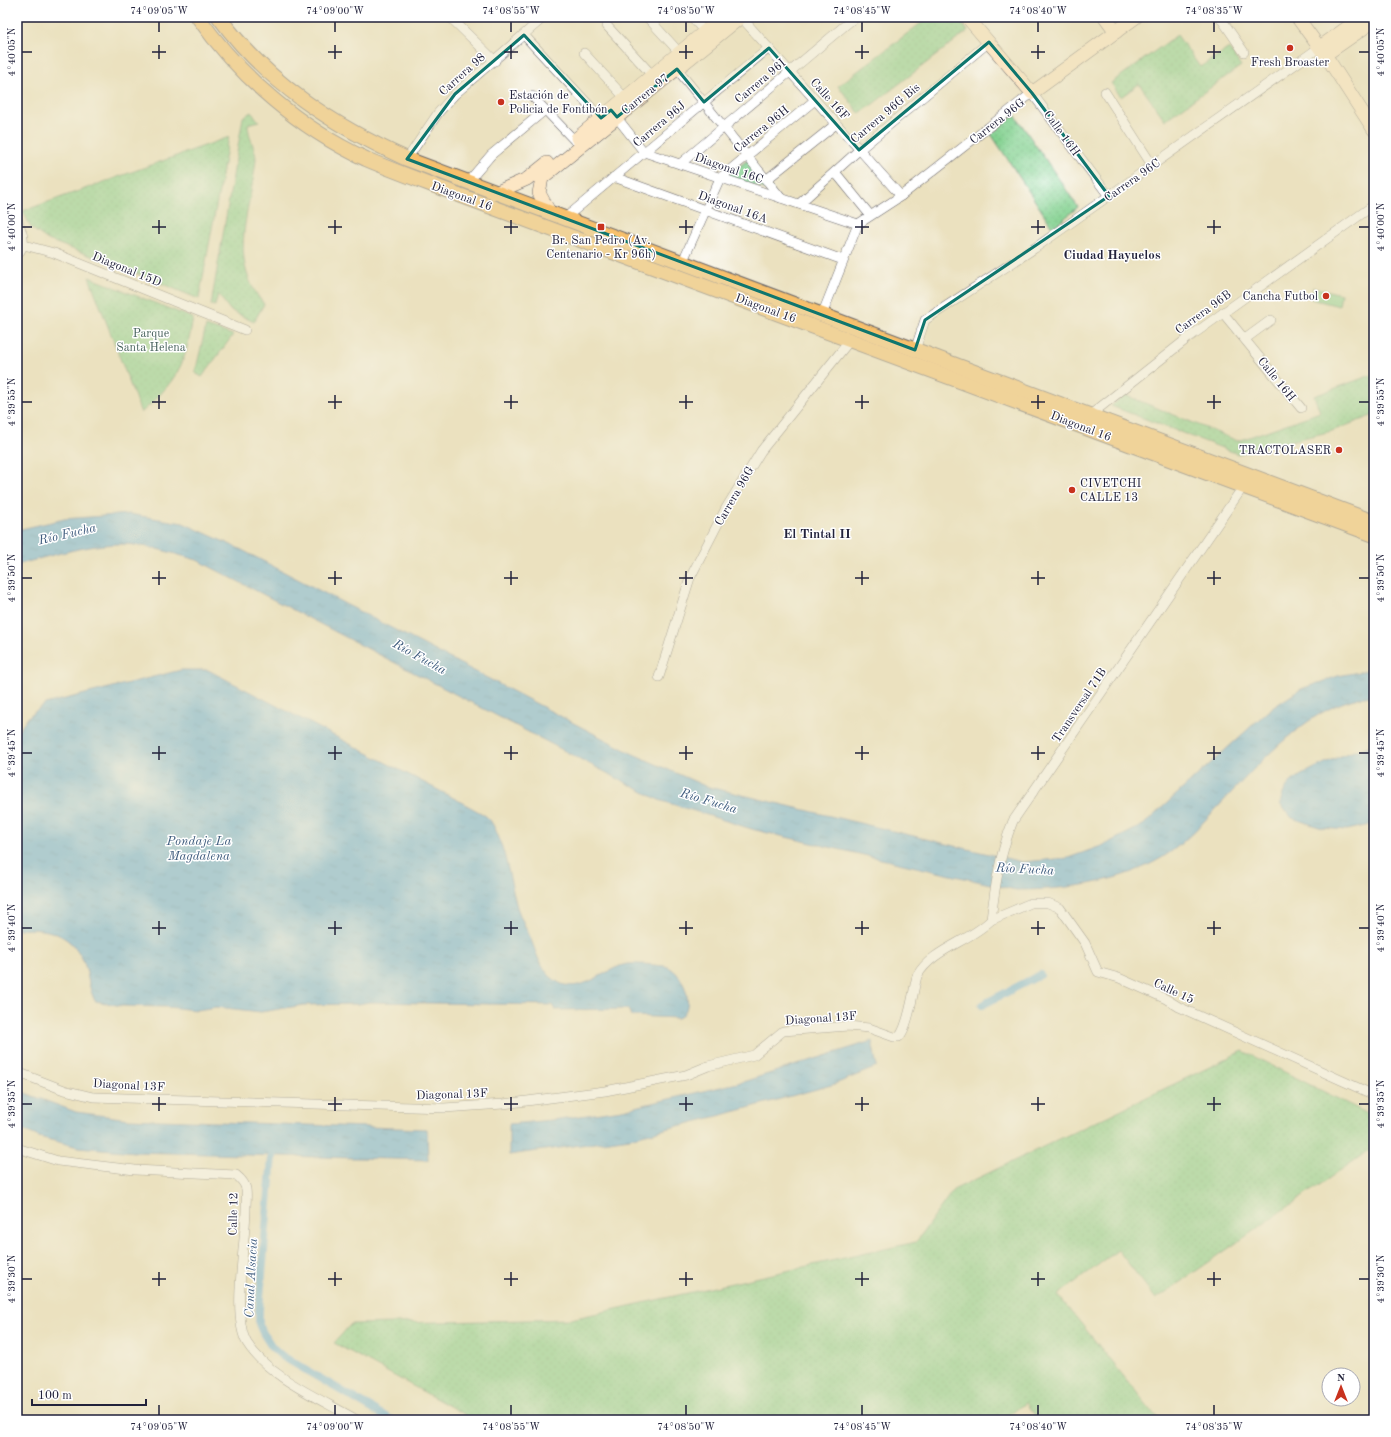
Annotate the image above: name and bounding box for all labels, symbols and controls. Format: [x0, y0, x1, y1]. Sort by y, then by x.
text: 74°09'05"W [130, 6, 188, 16]
text: 74°09'00"W [306, 6, 364, 16]
text: 74°08'55"W [482, 6, 540, 16]
text: 74°08'50"W [657, 6, 715, 16]
text: 74°08'45"W [833, 6, 891, 16]
text: 74°08'40"W [1009, 6, 1067, 16]
text: 74°08'35"W [1185, 6, 1243, 16]
text: 4°40'05"N [7, 27, 17, 76]
text: 4°40'05"N [1376, 27, 1386, 76]
marker: Fresh Broaster [1285, 43, 1295, 53]
street label: Carrera 98 [437, 51, 488, 98]
street label: Carrera 96I [733, 57, 789, 106]
place label: Fresh Broaster [1251, 57, 1329, 69]
street label: Carrera 97 [620, 72, 672, 118]
street label: Calle 16F [808, 77, 851, 123]
street label: Carrera 96G Bis [849, 81, 923, 146]
place label: Estación de Policia de Fontibón [509, 90, 608, 116]
street label: Carrera 96G [968, 96, 1028, 147]
marker: Estación de Policia de Fontibón [496, 97, 506, 107]
street label: Carrera 96J [631, 99, 688, 150]
street label: Carrera 96H [732, 104, 791, 155]
street label: Calle 16H [1041, 109, 1082, 158]
street label: Diagonal 16C [693, 152, 765, 186]
street label: Carrera 96C [1102, 157, 1163, 205]
street label: Diagonal 16 [430, 180, 494, 214]
street label: Diagonal 16A [696, 190, 769, 226]
text: 4°40'00"N [7, 202, 17, 251]
text: 4°40'00"N [1376, 202, 1386, 251]
marker: Br. San Pedro (Av. Centenario - Kr 96h) [596, 222, 606, 232]
place label: Br. San Pedro (Av. Centenario - Kr 96h) [546, 234, 656, 261]
district label: Ciudad Hayuelos [1063, 249, 1161, 262]
street label: Diagonal 15D [90, 250, 163, 289]
street label: Carrera 96B [1173, 289, 1234, 337]
place label: Cancha Futbol [1242, 291, 1318, 303]
marker: Cancha Futbol [1321, 291, 1331, 301]
street label: Diagonal 16 [734, 292, 798, 326]
park label: Parque Santa Helena [116, 328, 186, 354]
street label: Calle 16H [1255, 355, 1297, 404]
text: 4°39'55"N [7, 377, 17, 426]
text: 4°39'55"N [1376, 377, 1386, 426]
street label: Diagonal 16 [1049, 410, 1113, 444]
place label: TRACTOLASER [1239, 445, 1331, 457]
marker: TRACTOLASER [1334, 445, 1344, 455]
street label: Carrera 96G [713, 465, 757, 528]
place label: CIVETCHI CALLE 13 [1080, 478, 1141, 504]
marker: CIVETCHI CALLE 13 [1067, 485, 1077, 495]
water label: Río Fucha [36, 522, 97, 548]
district label: El Tintal II [783, 528, 851, 541]
text: 4°39'50"N [7, 553, 17, 602]
text: 4°39'50"N [1376, 553, 1386, 602]
water label: Río Fucha [390, 637, 448, 677]
street label: Transversal 71B [1050, 666, 1109, 745]
text: 4°39'45"N [7, 728, 17, 777]
text: 4°39'45"N [1376, 728, 1386, 777]
water label: Río Fucha [678, 786, 739, 816]
water label: Pondaje La Magdalena [166, 835, 231, 863]
water label: Río Fucha [994, 861, 1055, 878]
text: 4°39'40"N [7, 903, 17, 952]
text: 4°39'40"N [1376, 903, 1386, 952]
street label: Calle 15 [1151, 976, 1196, 1006]
street label: Diagonal 13F [785, 1011, 857, 1027]
street label: Diagonal 13F [93, 1078, 165, 1094]
text: 4°39'35"N [7, 1079, 17, 1128]
text: 4°39'35"N [1376, 1079, 1386, 1128]
street label: Diagonal 13F [416, 1088, 488, 1102]
street label: Calle 12 [228, 1192, 240, 1236]
water label: Canal Alsacia [243, 1238, 260, 1318]
text: 4°39'30"N [7, 1254, 17, 1303]
text: 4°39'30"N [1376, 1254, 1386, 1303]
north arrow [1321, 1367, 1361, 1407]
text: N [1337, 1373, 1346, 1384]
scale bar [32, 1381, 146, 1407]
text: 100 m [38, 1390, 72, 1402]
text: 74°09'05"W [130, 1422, 188, 1432]
text: 74°09'00"W [306, 1422, 364, 1432]
text: 74°08'55"W [482, 1422, 540, 1432]
text: 74°08'50"W [657, 1422, 715, 1432]
text: 74°08'45"W [833, 1422, 891, 1432]
text: 74°08'40"W [1009, 1422, 1067, 1432]
text: 74°08'35"W [1185, 1422, 1243, 1432]

